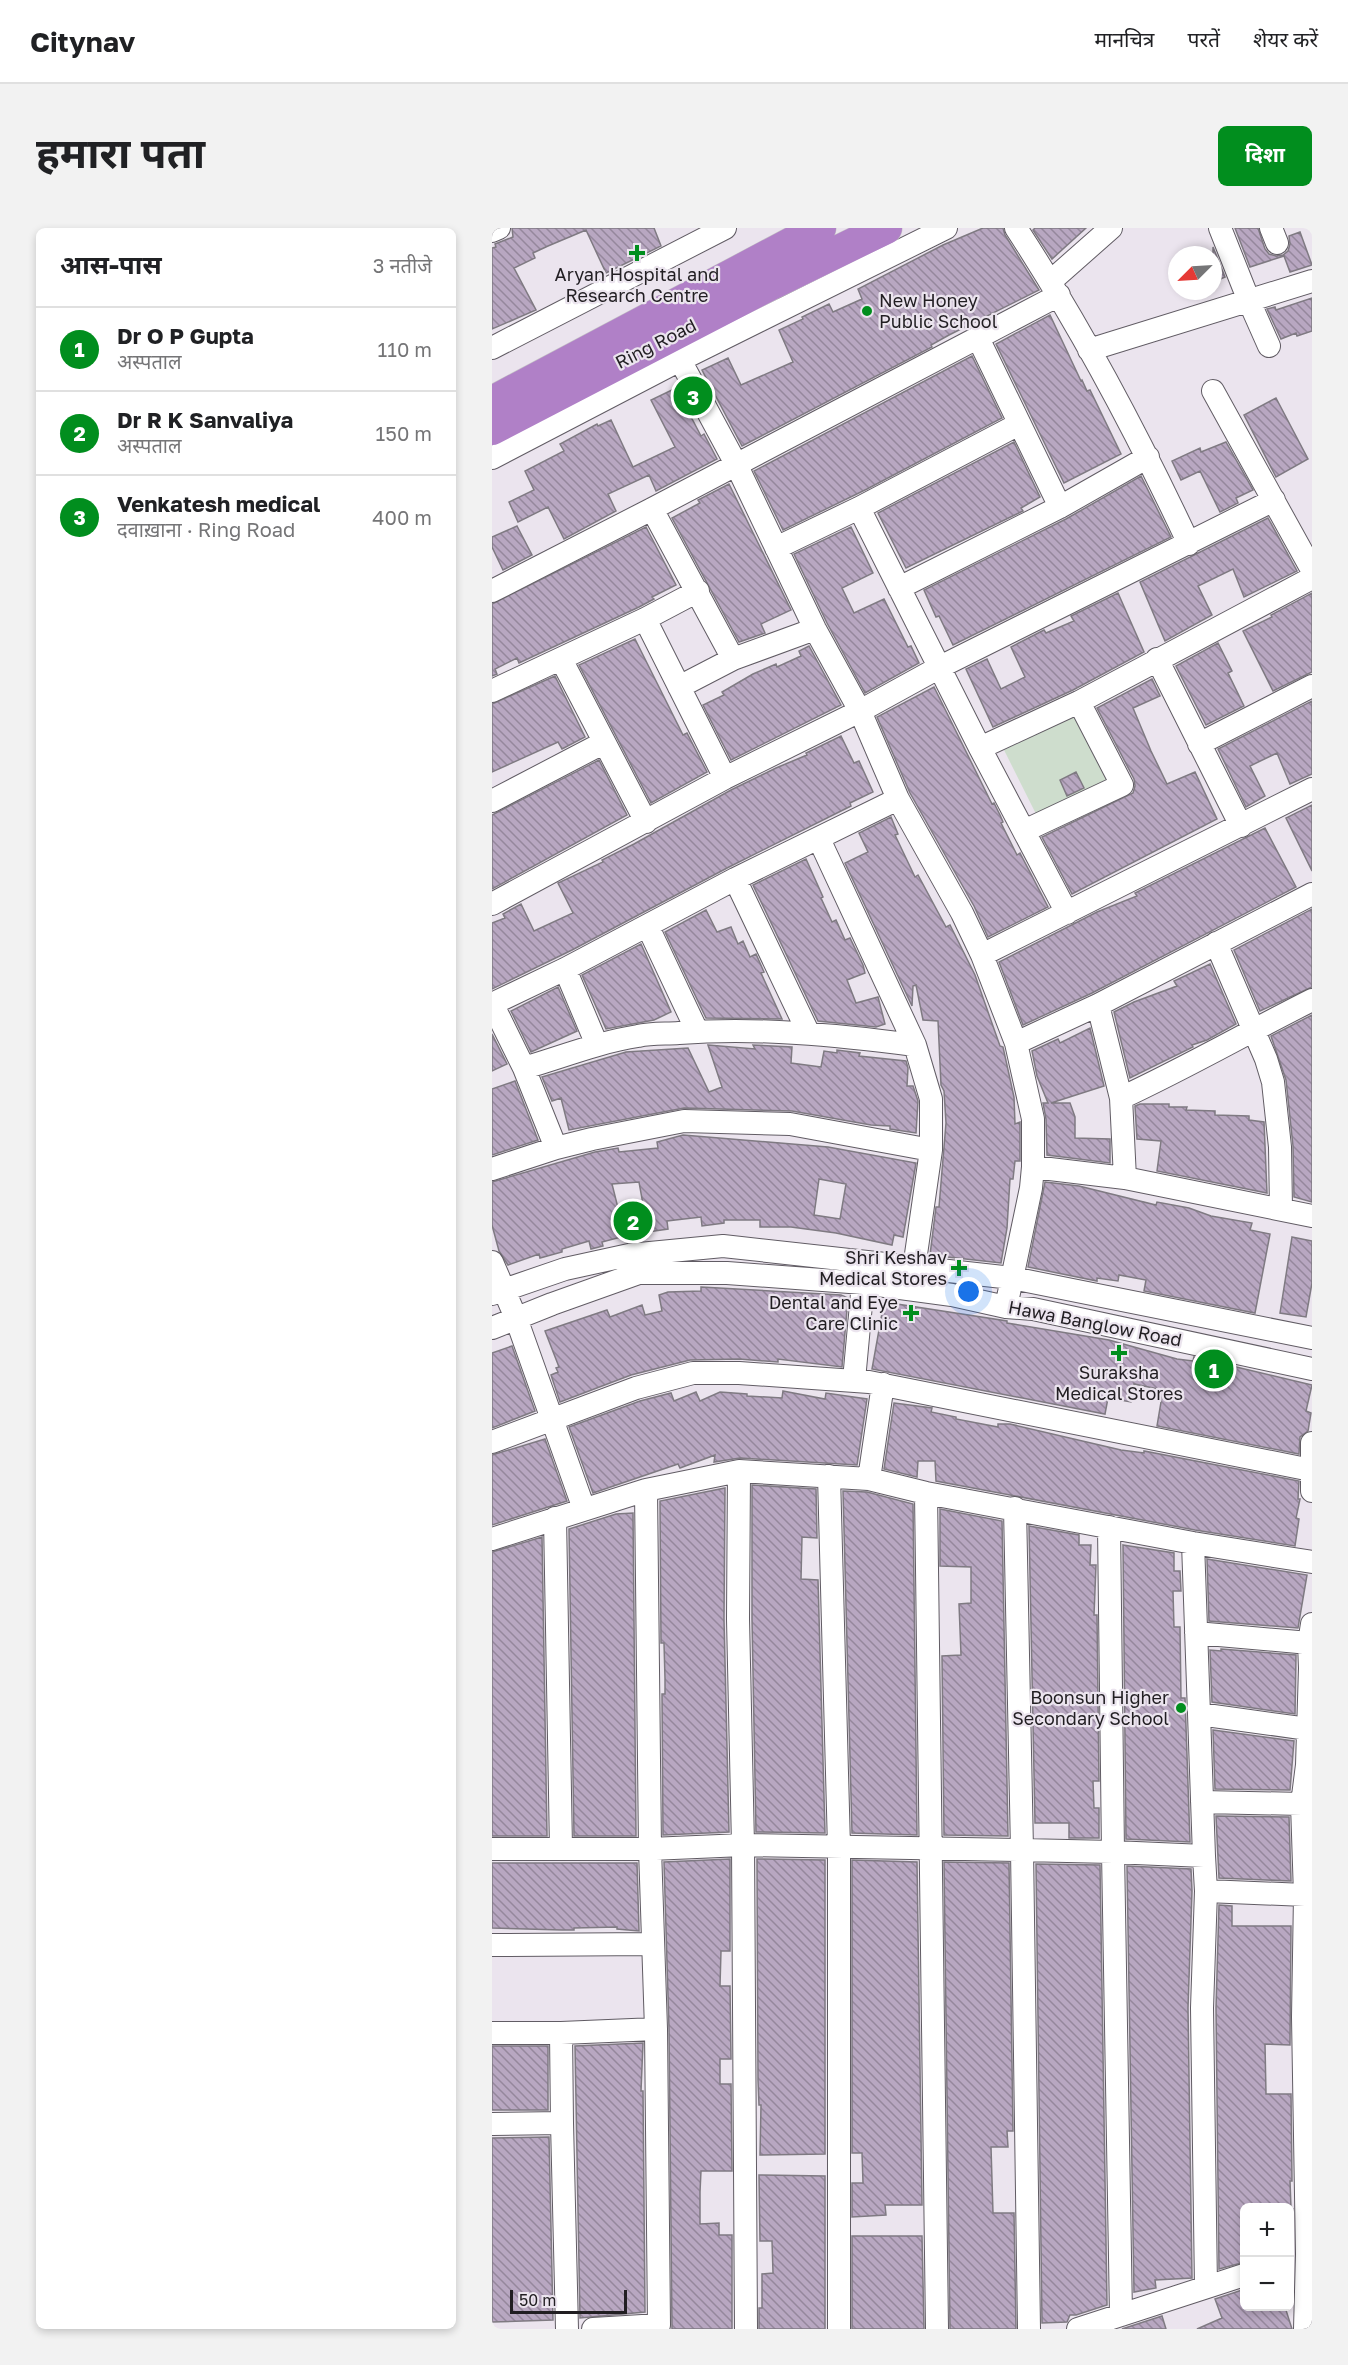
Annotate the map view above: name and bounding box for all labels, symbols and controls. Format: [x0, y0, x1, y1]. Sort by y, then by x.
text: Citynav [30, 25, 135, 58]
text: मानचित्र [1094, 26, 1154, 52]
text: परतें [1187, 26, 1220, 52]
text: शेयर करें [1253, 26, 1318, 52]
button: दिशा [1218, 126, 1312, 186]
text: हमारा पता [36, 127, 205, 177]
marker: Aryan Hospital and Research Centre [628, 244, 646, 262]
north arrow [1168, 246, 1222, 300]
text: आस-पास [60, 249, 162, 280]
text: 3 नतीजे [373, 253, 432, 277]
place label: Aryan Hospital and Research Centre [555, 263, 719, 306]
place label: New Honey Public School [879, 289, 998, 332]
marker: New Honey Public School [860, 304, 874, 318]
street label: Ring Road [611, 313, 700, 373]
text: Dr O P Gupta [117, 322, 254, 349]
text: 1 [74, 337, 85, 361]
text: 110 m [378, 337, 432, 361]
text: अस्पताल [117, 349, 182, 373]
pin: 3 [674, 374, 712, 418]
text: Dr R K Sanvaliya [117, 406, 293, 433]
text: 2 [73, 421, 86, 445]
text: 150 m [376, 421, 432, 445]
text: अस्पताल [117, 433, 182, 457]
text: Venkatesh medical [117, 490, 320, 517]
text: 3 [73, 505, 86, 529]
text: 400 m [372, 505, 432, 529]
text: दवाख़ाना · Ring Road [117, 517, 295, 541]
pin: 2 [614, 1198, 652, 1244]
place label: Shri Keshav Medical Stores [819, 1246, 947, 1289]
marker: Shri Keshav Medical Stores [952, 1261, 966, 1275]
your location [954, 1277, 983, 1306]
place label: Dental and Eye Care Clinic [769, 1291, 898, 1334]
street label: Hawa Banglow Road [1007, 1295, 1184, 1351]
marker: Dental and Eye Care Clinic [902, 1304, 920, 1322]
marker: Suraksha Medical Stores [1112, 1346, 1126, 1360]
pin: 1 [1194, 1346, 1234, 1392]
place label: Suraksha Medical Stores [1055, 1361, 1183, 1404]
place label: Boonsun Higher Secondary School [1012, 1686, 1169, 1729]
marker: Boonsun Higher Secondary School [1174, 1701, 1188, 1715]
map controls [1240, 2203, 1294, 2311]
button: + [1240, 2203, 1294, 2257]
button: − [1240, 2257, 1294, 2311]
scale bar [510, 2287, 627, 2314]
text: 50 m [519, 2290, 556, 2310]

